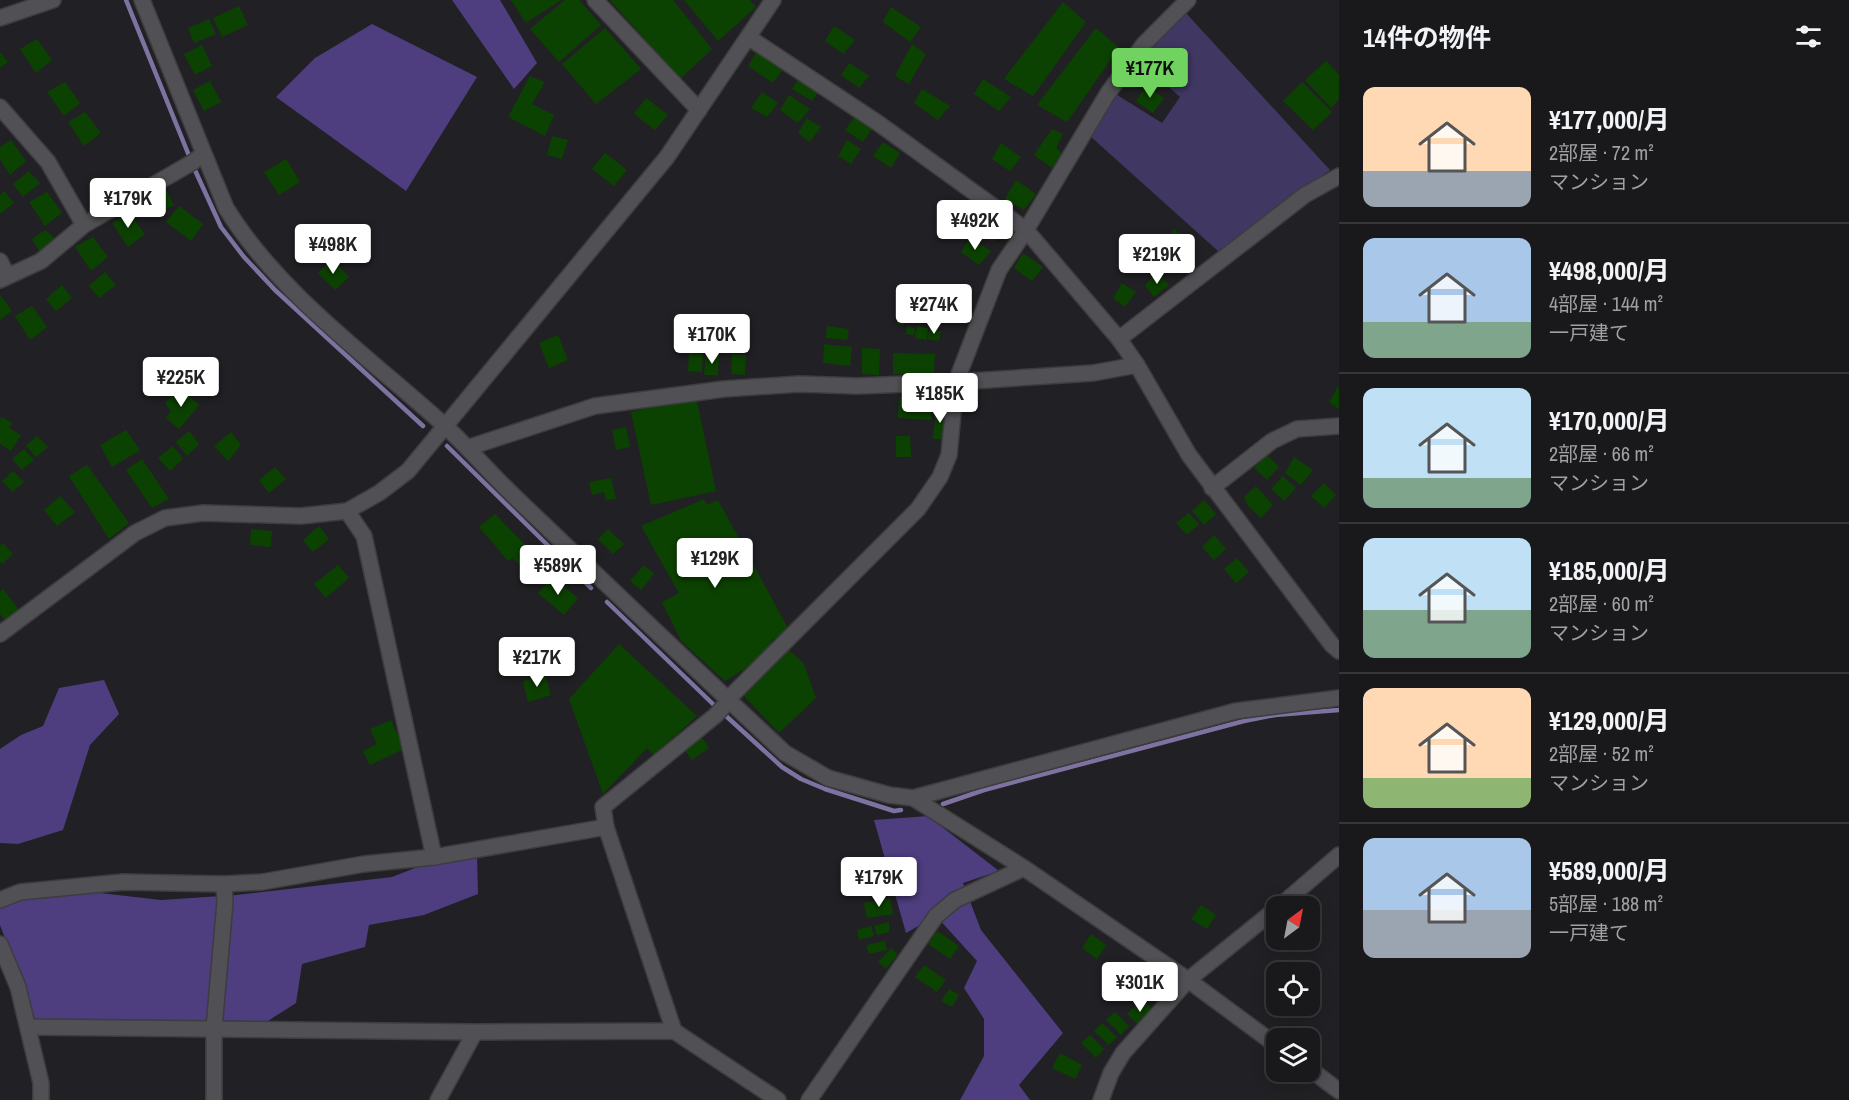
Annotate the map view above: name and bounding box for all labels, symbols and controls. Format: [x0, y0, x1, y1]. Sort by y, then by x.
text: 14件の物件 [1363, 20, 1491, 55]
icon: filters [1792, 20, 1825, 53]
pin: ¥177K [1108, 48, 1192, 99]
text: ¥177K [1126, 54, 1174, 81]
text: ¥177,000/月 [1549, 102, 1670, 137]
icon: home [1411, 111, 1483, 183]
text: 2部屋 · 72 m² [1549, 139, 1654, 166]
text: マンション [1549, 168, 1649, 195]
pin: ¥179K [86, 178, 170, 229]
text: ¥179K [104, 184, 152, 211]
pin: ¥492K [933, 200, 1017, 251]
text: ¥492K [951, 206, 999, 233]
pin: ¥498K [291, 224, 375, 275]
text: ¥498K [309, 230, 357, 257]
pin: ¥219K [1115, 234, 1199, 285]
text: ¥219K [1133, 240, 1181, 267]
text: ¥498,000/月 [1549, 253, 1670, 288]
icon: home [1411, 262, 1483, 334]
pin: ¥274K [892, 284, 976, 335]
text: ¥274K [910, 290, 958, 317]
text: 4部屋 · 144 m² [1549, 290, 1663, 317]
pin: ¥170K [670, 314, 754, 365]
text: 一戸建て [1549, 319, 1629, 346]
text: ¥170K [688, 320, 736, 347]
pin: ¥225K [139, 357, 223, 408]
text: ¥225K [157, 363, 205, 390]
pin: ¥185K [898, 373, 982, 424]
text: ¥185K [916, 379, 964, 406]
text: ¥170,000/月 [1549, 403, 1670, 438]
icon: home [1411, 412, 1483, 484]
text: 2部屋 · 66 m² [1549, 440, 1654, 467]
text: マンション [1549, 469, 1649, 496]
pin: ¥129K [673, 538, 757, 589]
text: ¥129K [691, 544, 739, 571]
pin: ¥589K [516, 545, 600, 596]
text: ¥589K [534, 551, 582, 578]
text: ¥185,000/月 [1549, 553, 1670, 588]
icon: home [1411, 562, 1483, 634]
text: 2部屋 · 60 m² [1549, 590, 1654, 617]
text: マンション [1549, 619, 1649, 646]
pin: ¥217K [495, 637, 579, 688]
text: ¥217K [513, 643, 561, 670]
text: ¥129,000/月 [1549, 703, 1670, 738]
icon: home [1411, 712, 1483, 784]
text: 2部屋 · 52 m² [1549, 740, 1654, 767]
text: マンション [1549, 769, 1649, 796]
text: ¥589,000/月 [1549, 853, 1670, 888]
pin: ¥179K [837, 857, 921, 908]
icon: home [1411, 862, 1483, 934]
text: ¥179K [855, 863, 903, 890]
text: 5部屋 · 188 m² [1549, 890, 1663, 917]
north arrow [1266, 896, 1320, 950]
map controls [1266, 896, 1320, 1082]
text: 一戸建て [1549, 919, 1629, 946]
pin: ¥301K [1098, 962, 1182, 1013]
button: locate [1266, 962, 1320, 1016]
text: ¥301K [1116, 968, 1164, 995]
button: layers [1266, 1028, 1320, 1082]

